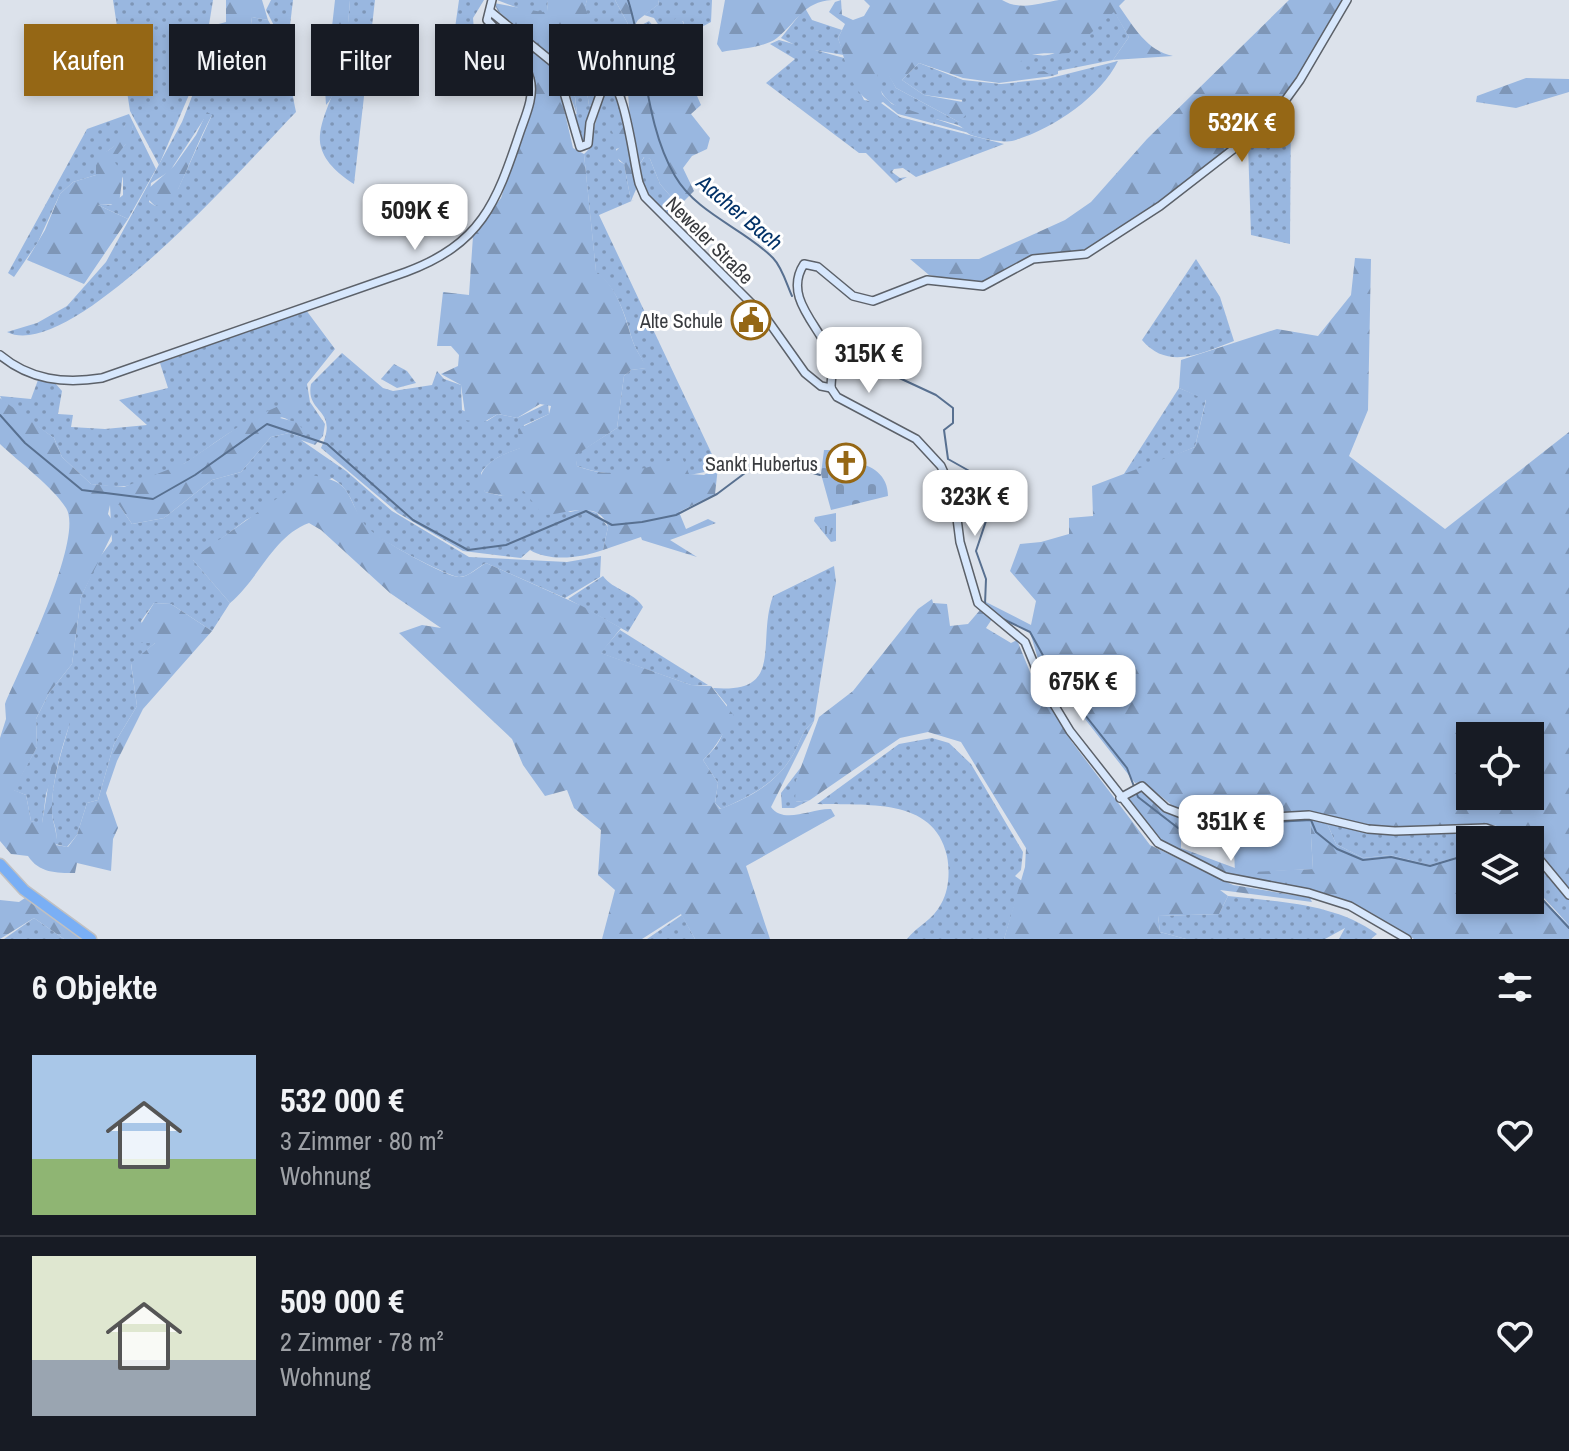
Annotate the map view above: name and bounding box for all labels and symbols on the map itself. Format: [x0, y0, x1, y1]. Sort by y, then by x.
pin: 532K € [1177, 96, 1307, 164]
water label: Aacher Bach [690, 167, 789, 257]
pin: 509K € [350, 184, 480, 252]
street label: Neweler Straße [660, 190, 760, 290]
public building icon: Alte Schule [730, 299, 772, 341]
place label: Alte Schule [639, 307, 723, 334]
pin: 315K € [804, 327, 934, 395]
church icon: Sankt Hubertus [825, 442, 867, 484]
place label: Sankt Hubertus [705, 450, 818, 477]
pin: 323K € [910, 470, 1040, 538]
pin: 675K € [1018, 655, 1148, 723]
pin: 351K € [1166, 795, 1296, 863]

